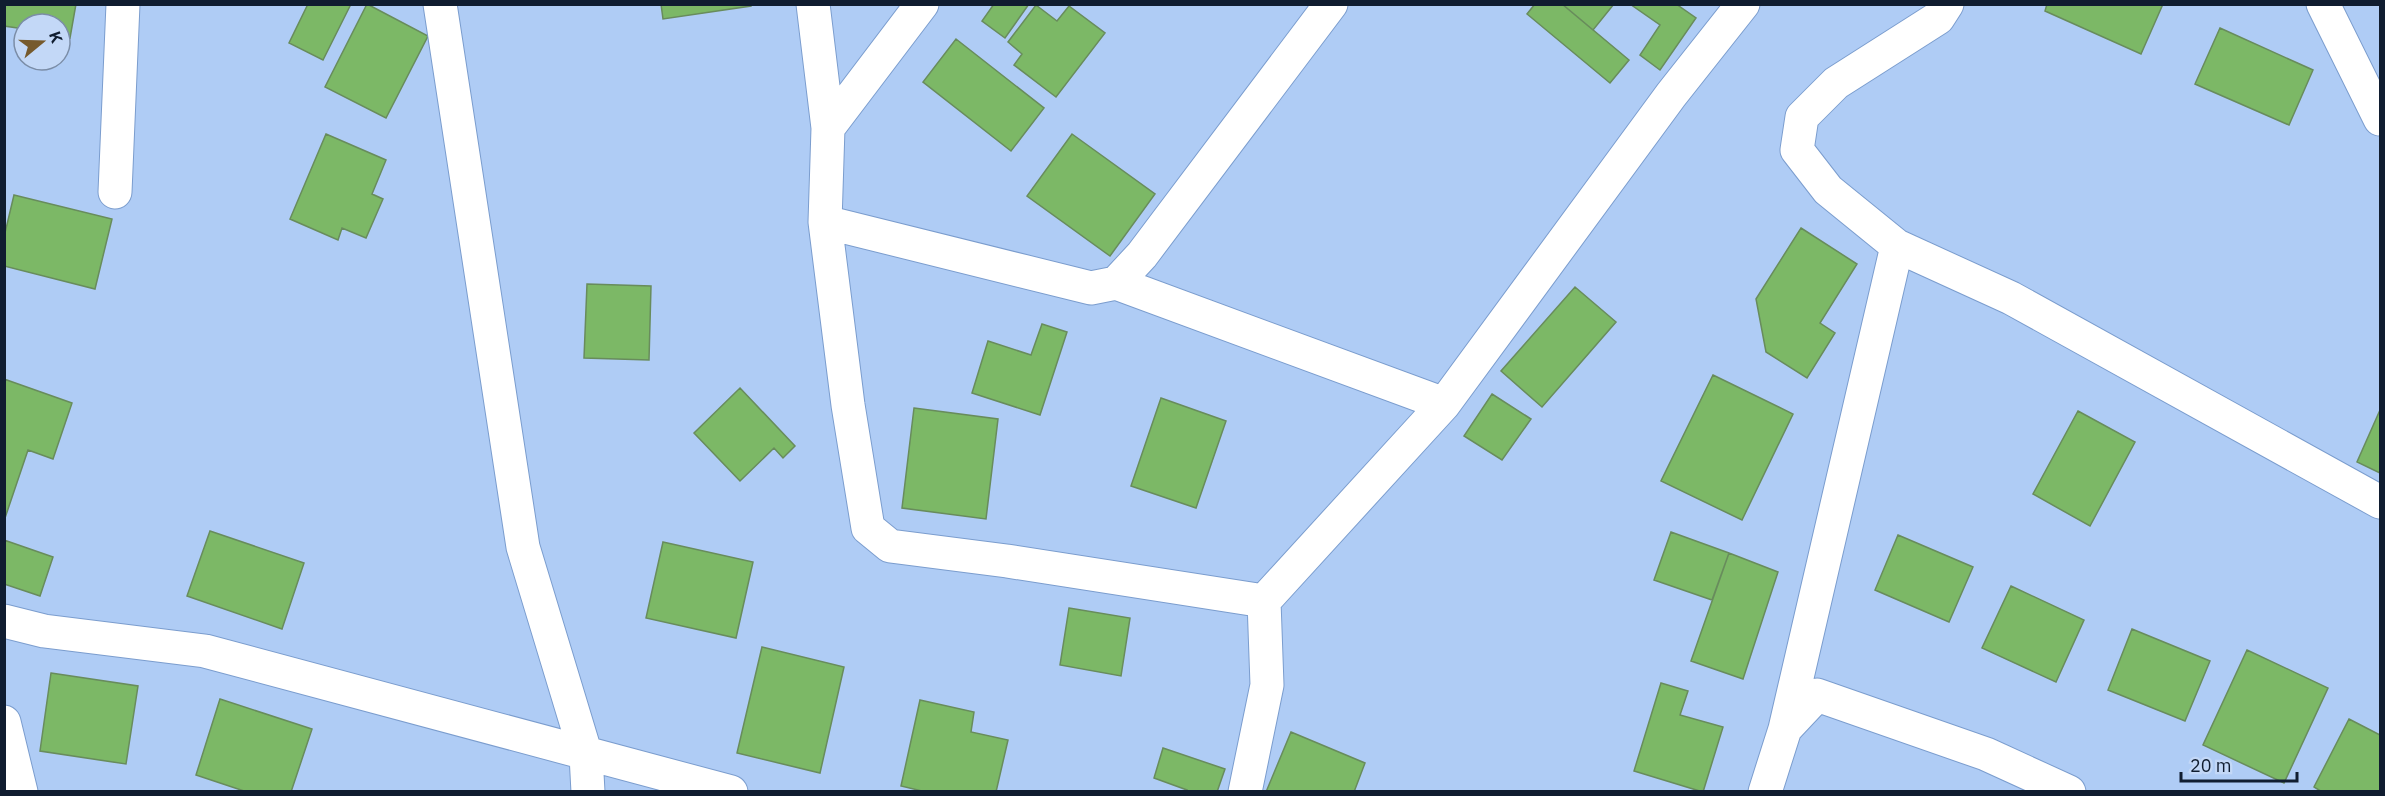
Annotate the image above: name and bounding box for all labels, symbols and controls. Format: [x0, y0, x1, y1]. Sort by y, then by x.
north arrow [12, 12, 72, 72]
text: K [45, 29, 67, 46]
scale bar [2181, 745, 2296, 783]
text: 20 m [2190, 754, 2232, 777]

